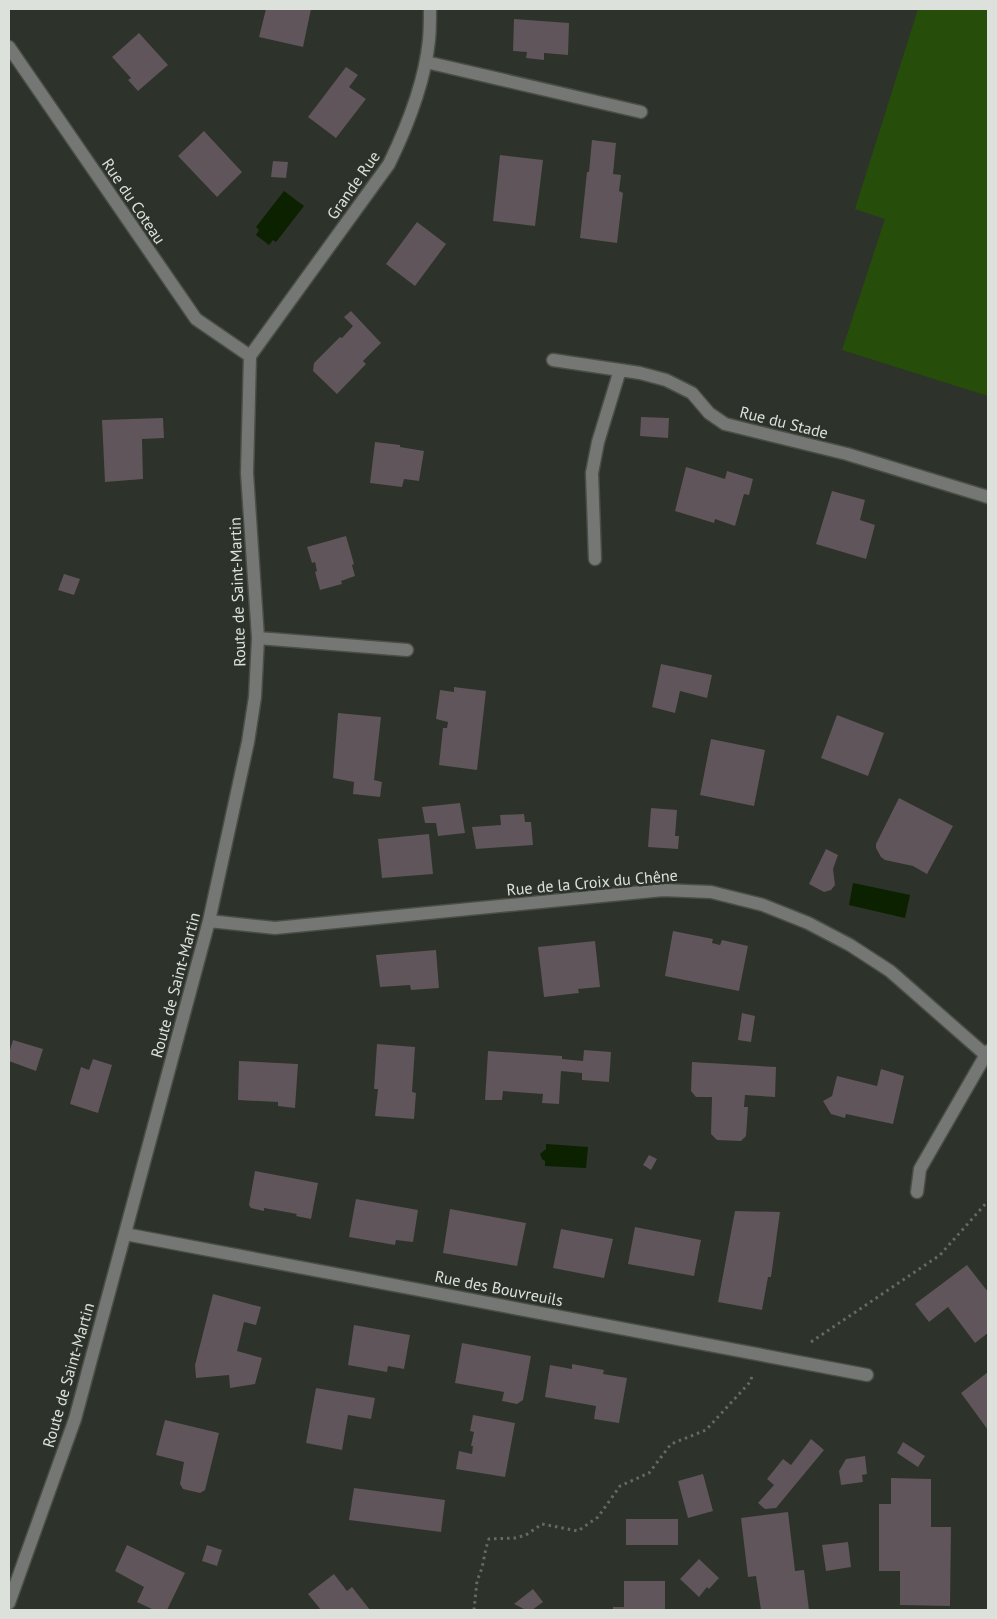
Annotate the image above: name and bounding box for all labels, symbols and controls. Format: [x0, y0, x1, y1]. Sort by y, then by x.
street label: Grande Rue [322, 147, 384, 223]
street label: Rue du Coteau [98, 154, 170, 248]
street label: Rue du Stade [738, 401, 830, 443]
street label: Route de Saint-Martin [224, 517, 250, 667]
street label: Rue de la Croix du Chêne [506, 865, 678, 899]
street label: Route de Saint-Martin [146, 910, 204, 1060]
street label: Rue des Bouvreuils [433, 1266, 565, 1310]
street label: Route de Saint-Martin [38, 1300, 98, 1450]

